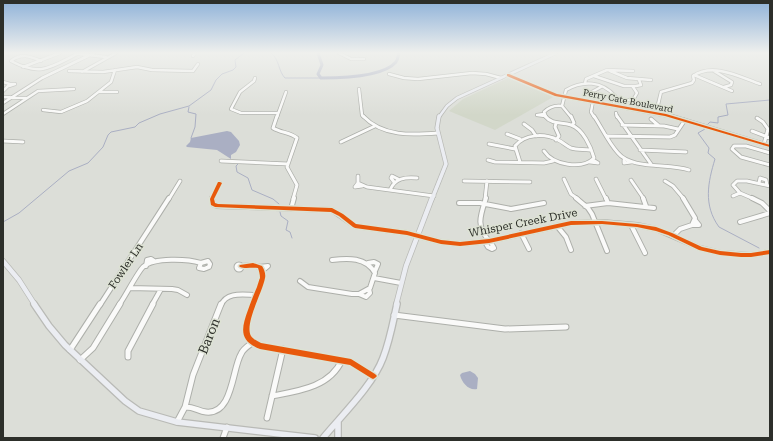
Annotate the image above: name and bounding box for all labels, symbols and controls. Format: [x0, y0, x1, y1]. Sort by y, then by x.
street label: Perry Cate Boulevard [582, 87, 674, 115]
street label: Whisper Creek Drive [468, 206, 578, 240]
street label: Fowler Ln [106, 241, 146, 291]
street label: Baron [195, 315, 223, 356]

